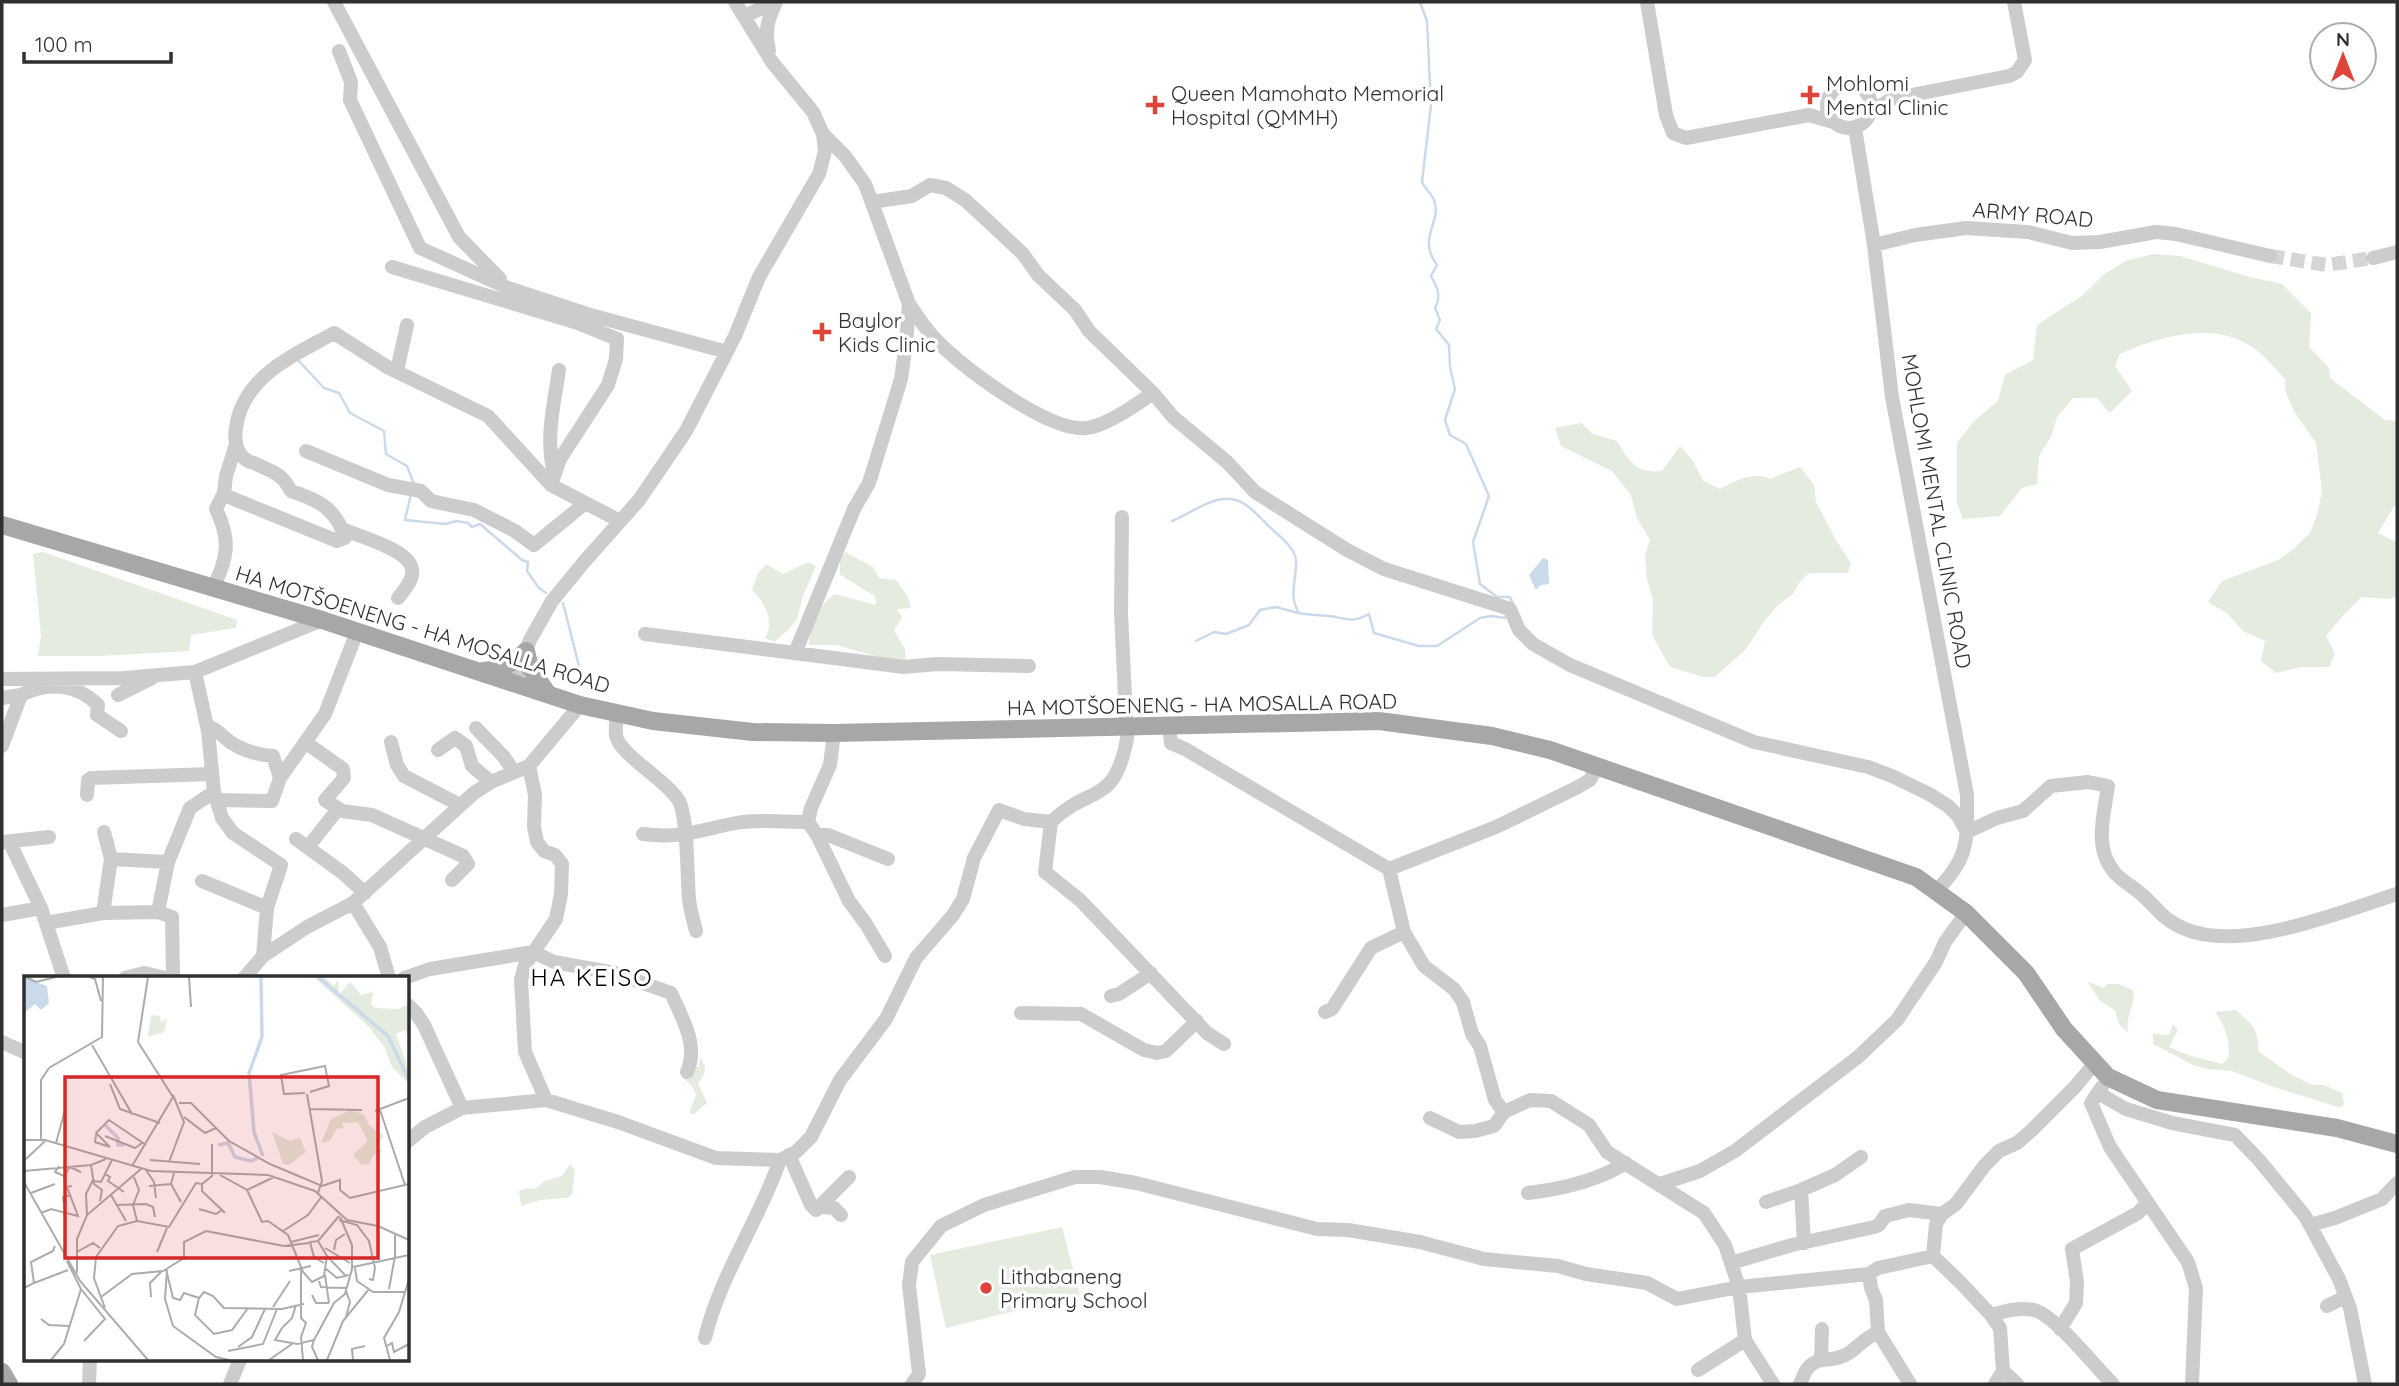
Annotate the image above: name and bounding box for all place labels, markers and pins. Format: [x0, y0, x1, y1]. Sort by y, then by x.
place label: Mohlomi Mental Clinic [1826, 70, 1948, 120]
place label: Queen Mamohato Memorial Hospital (QMMH) [1171, 80, 1444, 130]
marker: Mohlomi Mental Clinic [1800, 85, 1820, 105]
marker: Queen Mamohato Memorial Hospital (QMMH) [1145, 95, 1165, 115]
place label: Baylor Kids Clinic [838, 307, 936, 357]
marker: Baylor Kids Clinic [812, 322, 832, 342]
place label: Lithabaneng Primary School [1000, 1263, 1148, 1313]
marker: Lithabaneng Primary School [978, 1280, 994, 1296]

